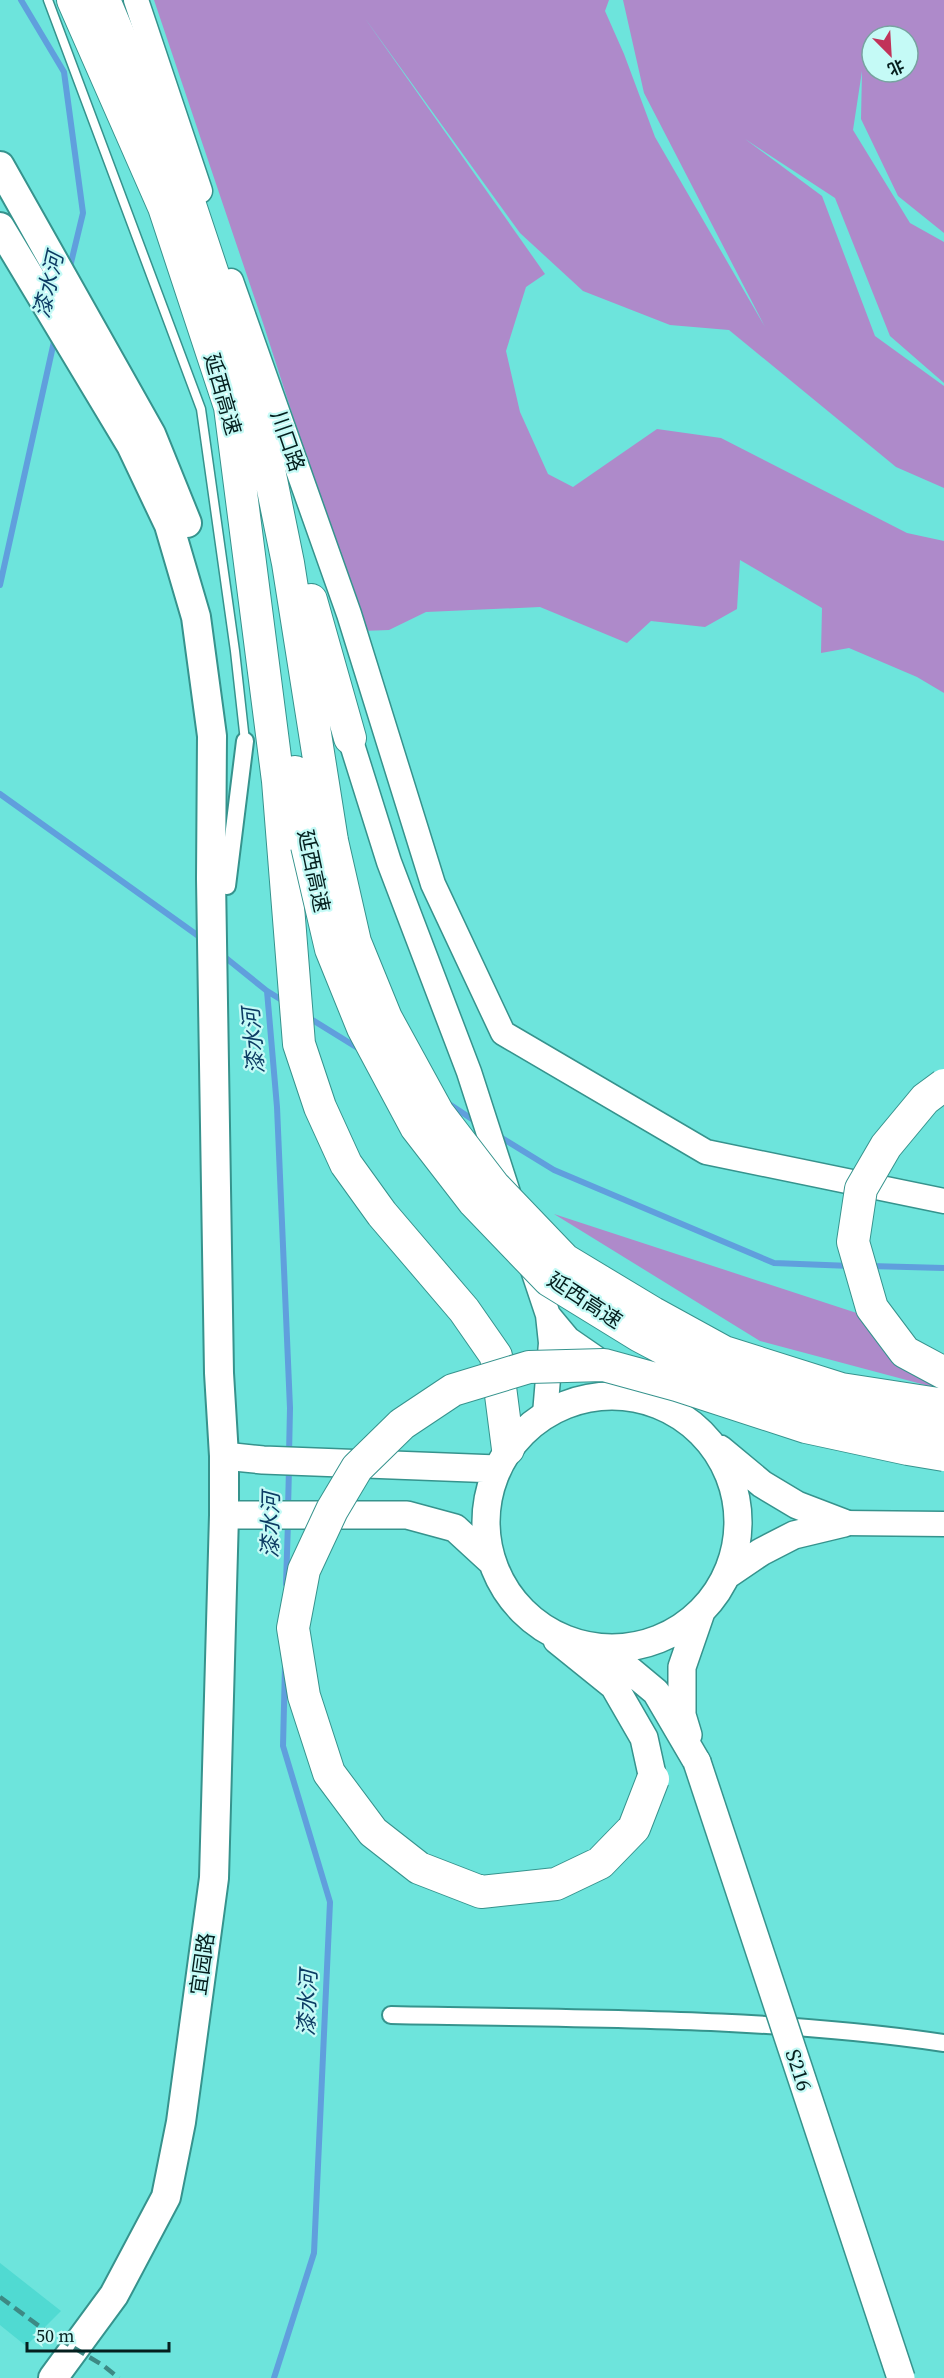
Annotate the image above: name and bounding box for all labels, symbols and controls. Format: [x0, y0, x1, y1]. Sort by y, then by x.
north arrow [860, 24, 920, 84]
text: 北 [884, 54, 908, 81]
water label: 漆水河 [26, 246, 71, 321]
street label: 延西高速 [197, 350, 249, 438]
street label: 川口路 [264, 406, 312, 476]
street label: 延西高速 [291, 827, 337, 915]
water label: 漆水河 [235, 1003, 271, 1075]
street label: 延西高速 [542, 1265, 628, 1335]
water label: 漆水河 [254, 1488, 286, 1558]
street label: 宜园路 [183, 1931, 221, 1997]
water label: 漆水河 [291, 1966, 323, 2037]
street label: S216 [779, 2045, 819, 2095]
scale bar [27, 2315, 170, 2353]
text: 50 m [36, 2323, 74, 2348]

